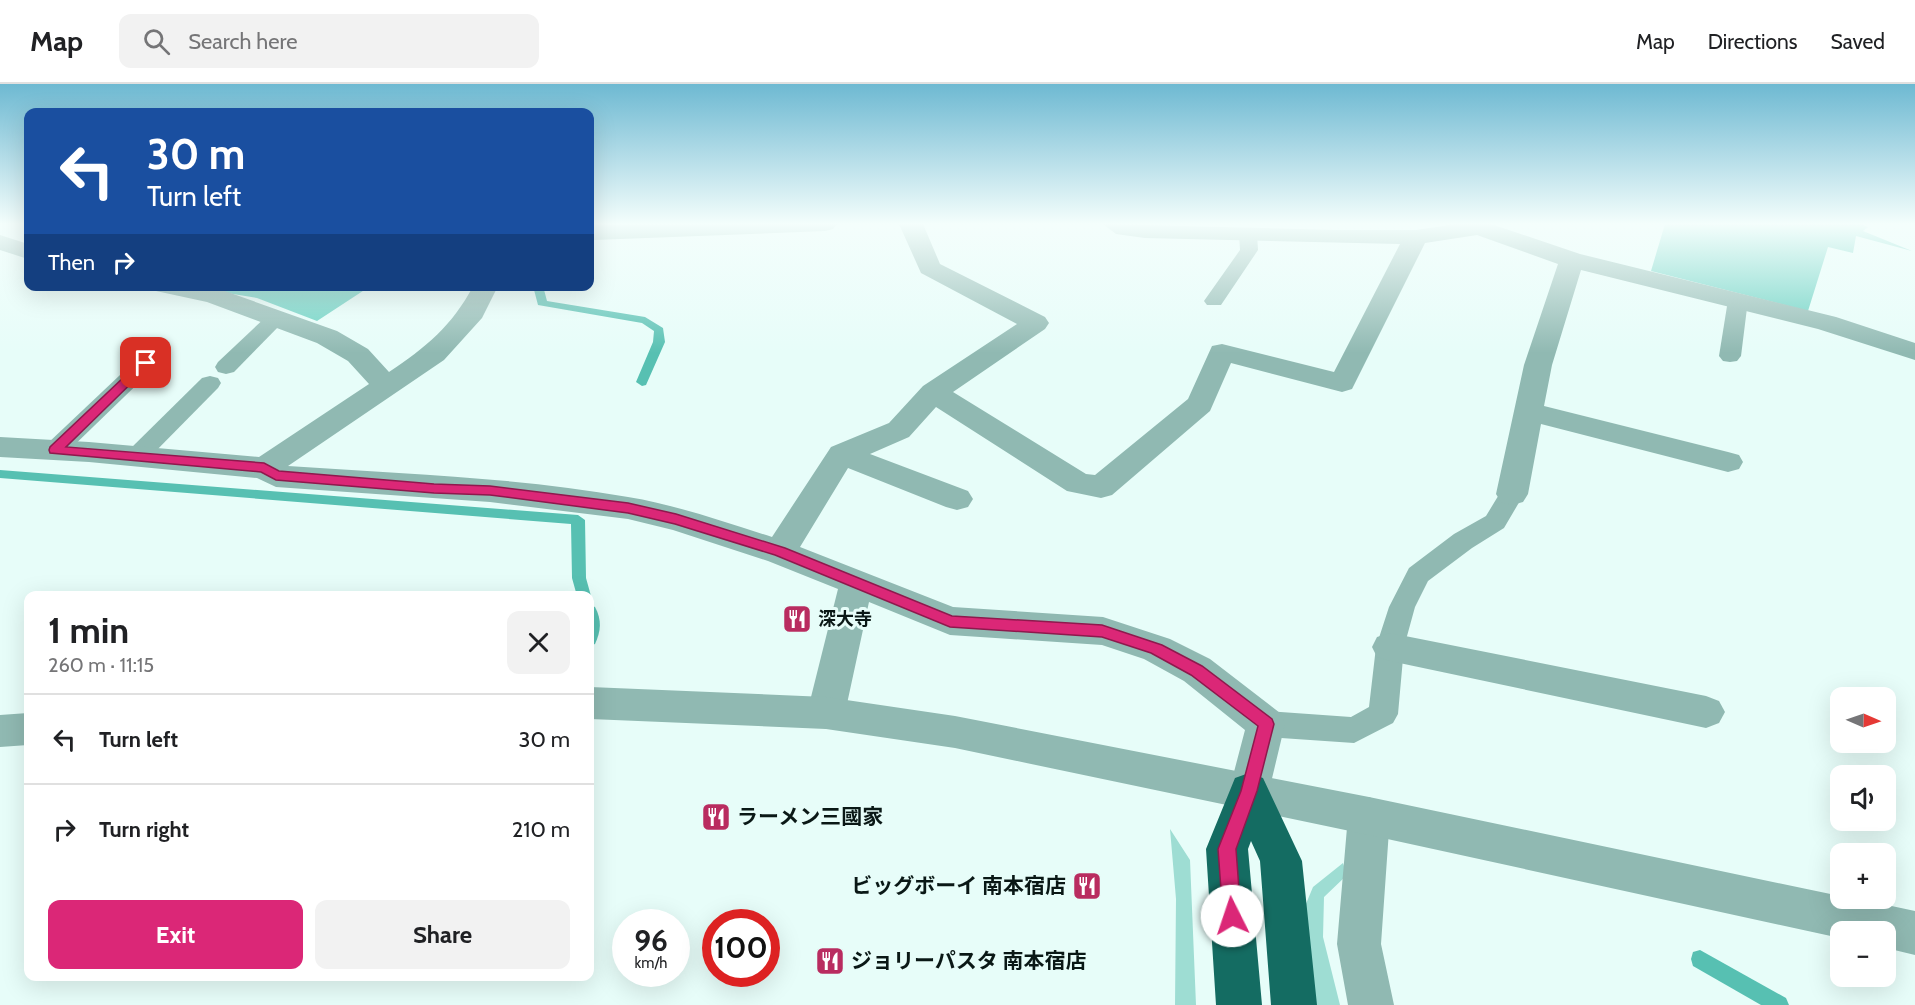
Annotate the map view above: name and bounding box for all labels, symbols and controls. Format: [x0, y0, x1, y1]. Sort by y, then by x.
search box [119, 14, 539, 68]
text: Map [30, 24, 83, 58]
icon: search [140, 25, 173, 58]
text: Search here [188, 28, 297, 55]
text: Map [1636, 29, 1675, 54]
text: Directions [1708, 29, 1797, 54]
text: Saved [1830, 29, 1885, 54]
text: 30 m [147, 128, 245, 180]
icon: left [48, 132, 126, 210]
text: Turn left [147, 180, 241, 213]
icon: right [107, 246, 140, 279]
text: Then [48, 249, 95, 276]
pin [120, 337, 171, 388]
icon: arrive [129, 346, 162, 379]
restaurant icon: 深大寺 [781, 603, 813, 635]
text: 1 min [48, 608, 129, 652]
place label: 深大寺 [818, 608, 872, 630]
button: close [507, 611, 570, 674]
text: 260 m · 11:15 [48, 653, 154, 677]
north arrow [1830, 687, 1896, 753]
map controls [1830, 687, 1896, 987]
icon: left [48, 723, 81, 756]
text: Turn left [99, 726, 178, 753]
text: 30 m [518, 726, 570, 753]
button: sound [1830, 765, 1896, 831]
restaurant icon: ラーメン三國家 [700, 801, 732, 833]
place label: ラーメン三國家 [737, 804, 883, 829]
icon: right [48, 813, 81, 846]
text: Turn right [99, 816, 189, 843]
text: 210 m [512, 816, 570, 843]
button: + [1830, 843, 1896, 909]
restaurant icon: ビッグボーイ 南本宿店 [1071, 870, 1103, 902]
place label: ビッグボーイ 南本宿店 [851, 873, 1066, 898]
position arrow [1200, 884, 1264, 948]
button: Exit [48, 900, 303, 969]
button: Share [315, 900, 570, 969]
speed limit sign: 100 [702, 909, 780, 987]
button: − [1830, 921, 1896, 987]
text: 96 [634, 922, 668, 959]
restaurant icon: ジョリーパスタ 南本宿店 [814, 945, 846, 977]
place label: ジョリーパスタ 南本宿店 [851, 948, 1087, 973]
text: km/h [635, 954, 667, 972]

